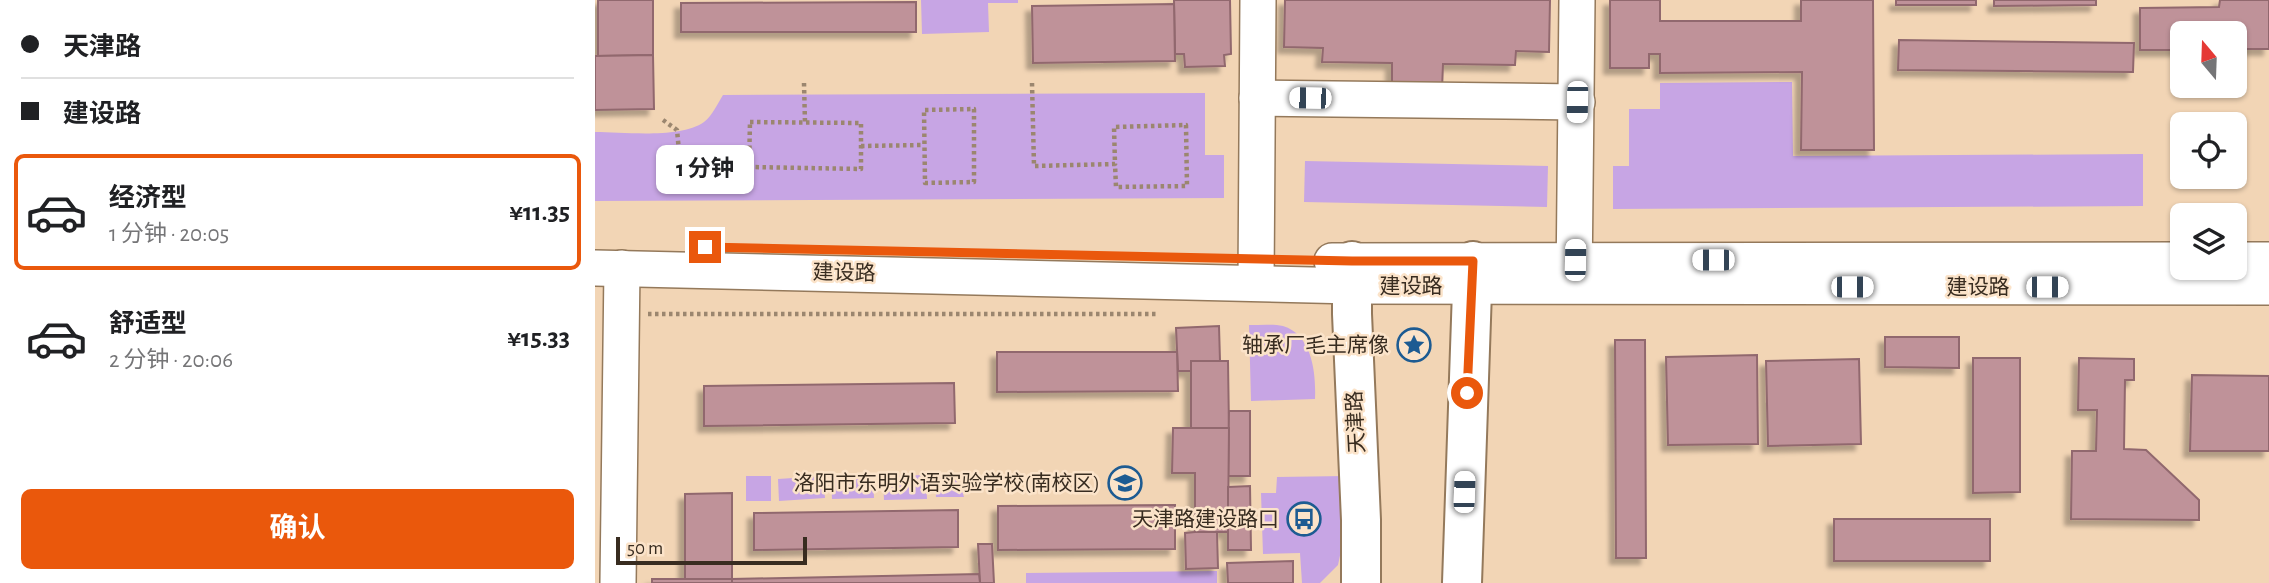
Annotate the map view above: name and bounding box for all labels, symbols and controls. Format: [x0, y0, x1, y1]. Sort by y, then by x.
north arrow [2170, 21, 2247, 98]
map controls [2170, 21, 2247, 280]
text: 天津路 [63, 34, 141, 60]
car [1567, 81, 1588, 123]
car [1289, 87, 1332, 109]
text: 建设路 [63, 101, 141, 127]
button: locate [2170, 112, 2247, 189]
callout: 1 分钟 [656, 146, 754, 194]
text: 1 分钟 [676, 158, 734, 181]
icon: car [25, 181, 88, 244]
text: 经济型 [109, 185, 187, 211]
text: ¥11.35 [509, 199, 570, 225]
button: layers [2170, 203, 2247, 280]
text: 1 分钟 · 20:05 [109, 223, 229, 246]
route end [689, 231, 721, 263]
car [1565, 239, 1586, 281]
car [1693, 250, 1735, 271]
street label: 建设路 [812, 261, 876, 284]
street label: 建设路 [1380, 275, 1443, 297]
street label: 建设路 [1947, 276, 2010, 298]
car [1832, 277, 1874, 298]
car [2027, 277, 2069, 298]
icon: car [25, 307, 88, 370]
text: 舒适型 [109, 311, 187, 337]
text: ¥15.33 [507, 325, 570, 351]
place icon: 轴承厂毛主席像 [1395, 326, 1433, 364]
place label: 轴承厂毛主席像 [1242, 334, 1389, 356]
text: 2 分钟 · 20:06 [109, 349, 233, 372]
route start [1451, 377, 1483, 409]
street label: 天津路 [1343, 390, 1368, 454]
school or university icon: 洛阳市东明外语实验学校(南校区) [1106, 464, 1144, 502]
car [1453, 471, 1476, 513]
place label: 洛阳市东明外语实验学校(南校区) [794, 472, 1100, 494]
button: 确认 [21, 489, 574, 569]
bus stop icon: 天津路建设路口 [1285, 500, 1323, 538]
place label: 天津路建设路口 [1132, 508, 1279, 530]
scale bar [616, 534, 807, 566]
text: 50 m [627, 539, 663, 558]

